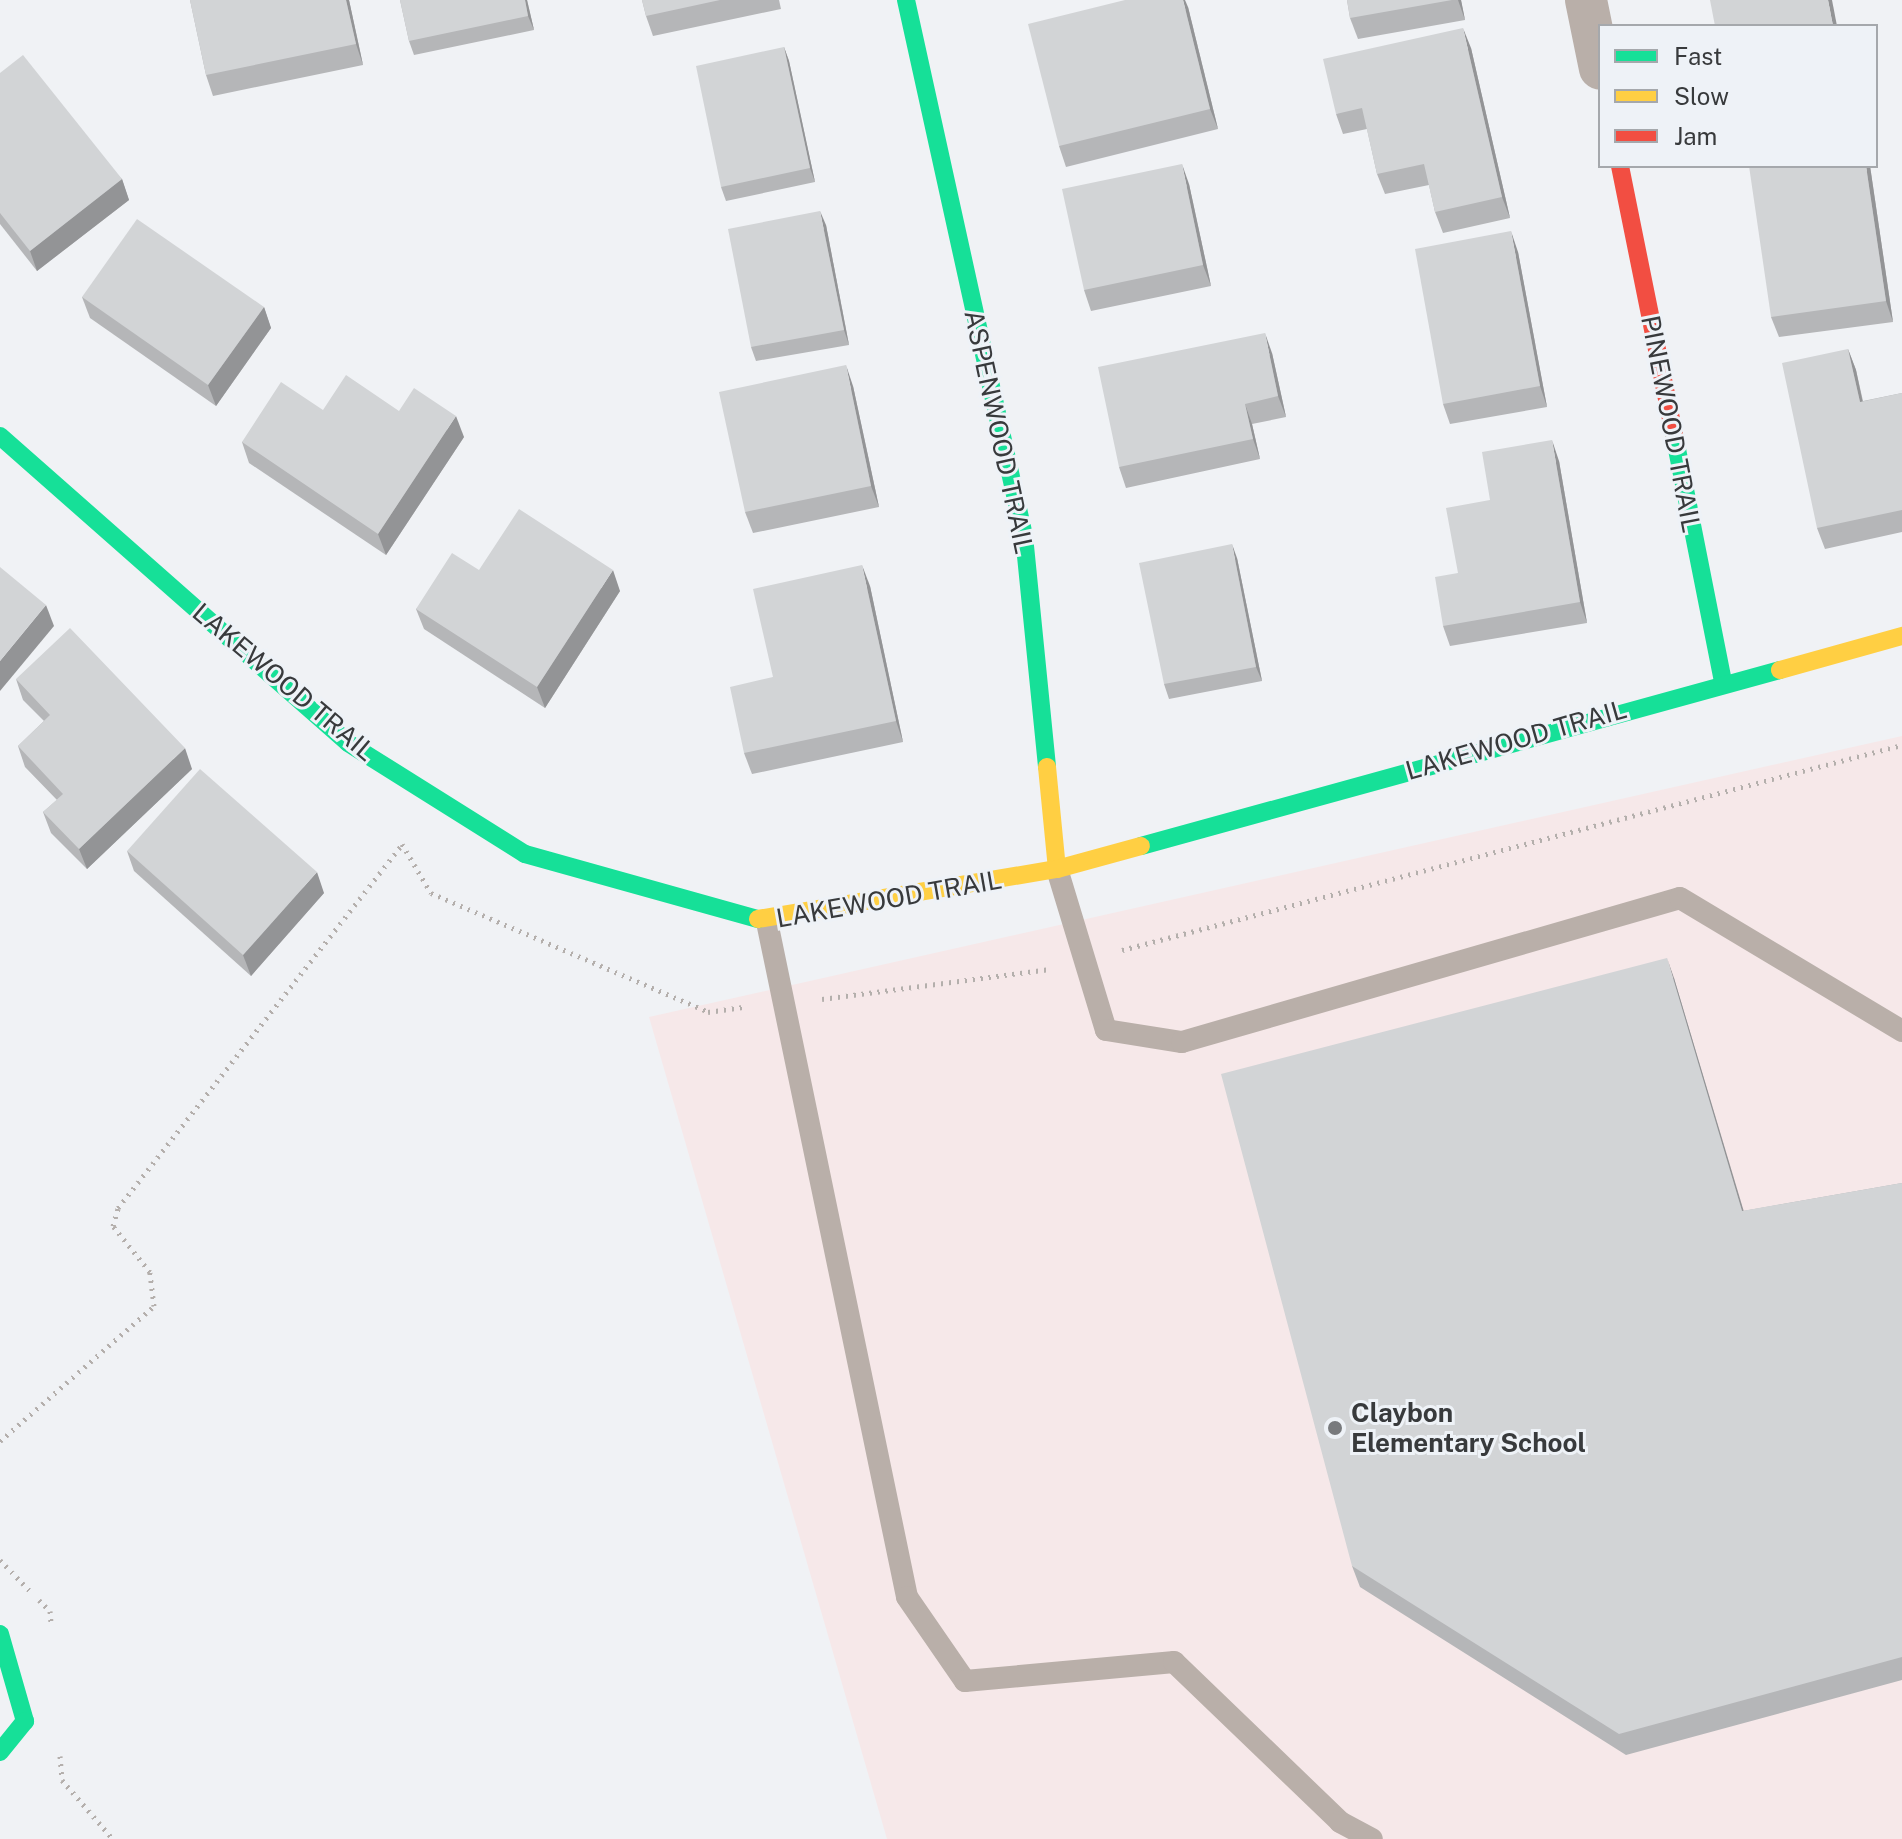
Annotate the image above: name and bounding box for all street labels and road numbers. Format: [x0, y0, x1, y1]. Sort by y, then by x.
street label: ASPENWOOD TRAIL [958, 307, 1040, 557]
street label: PINEWOOD TRAIL [1635, 313, 1707, 535]
street label: LAKEWOOD TRAIL [186, 597, 382, 767]
street label: LAKEWOOD TRAIL [1402, 694, 1630, 786]
street label: LAKEWOOD TRAIL [774, 864, 1004, 934]

